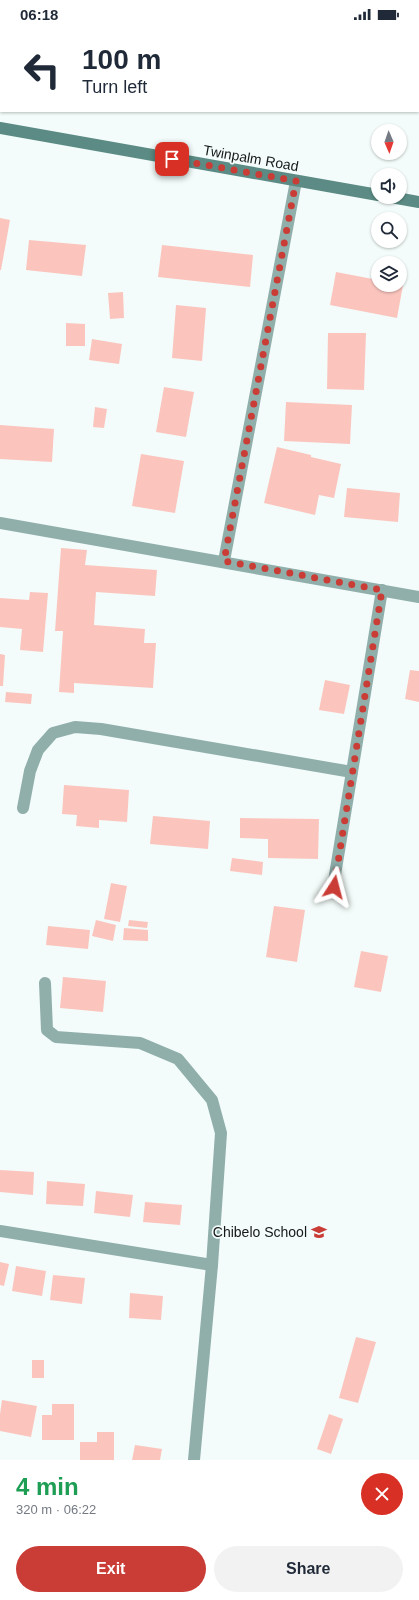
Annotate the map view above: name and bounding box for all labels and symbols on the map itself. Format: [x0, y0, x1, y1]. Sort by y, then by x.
north arrow [371, 124, 407, 160]
pin [155, 142, 189, 176]
street label: Twinpalm Road [202, 142, 300, 174]
position arrow [313, 866, 355, 908]
school or university icon: Chibelo School [310, 1223, 328, 1241]
place label: Chibelo School [213, 1224, 307, 1240]

